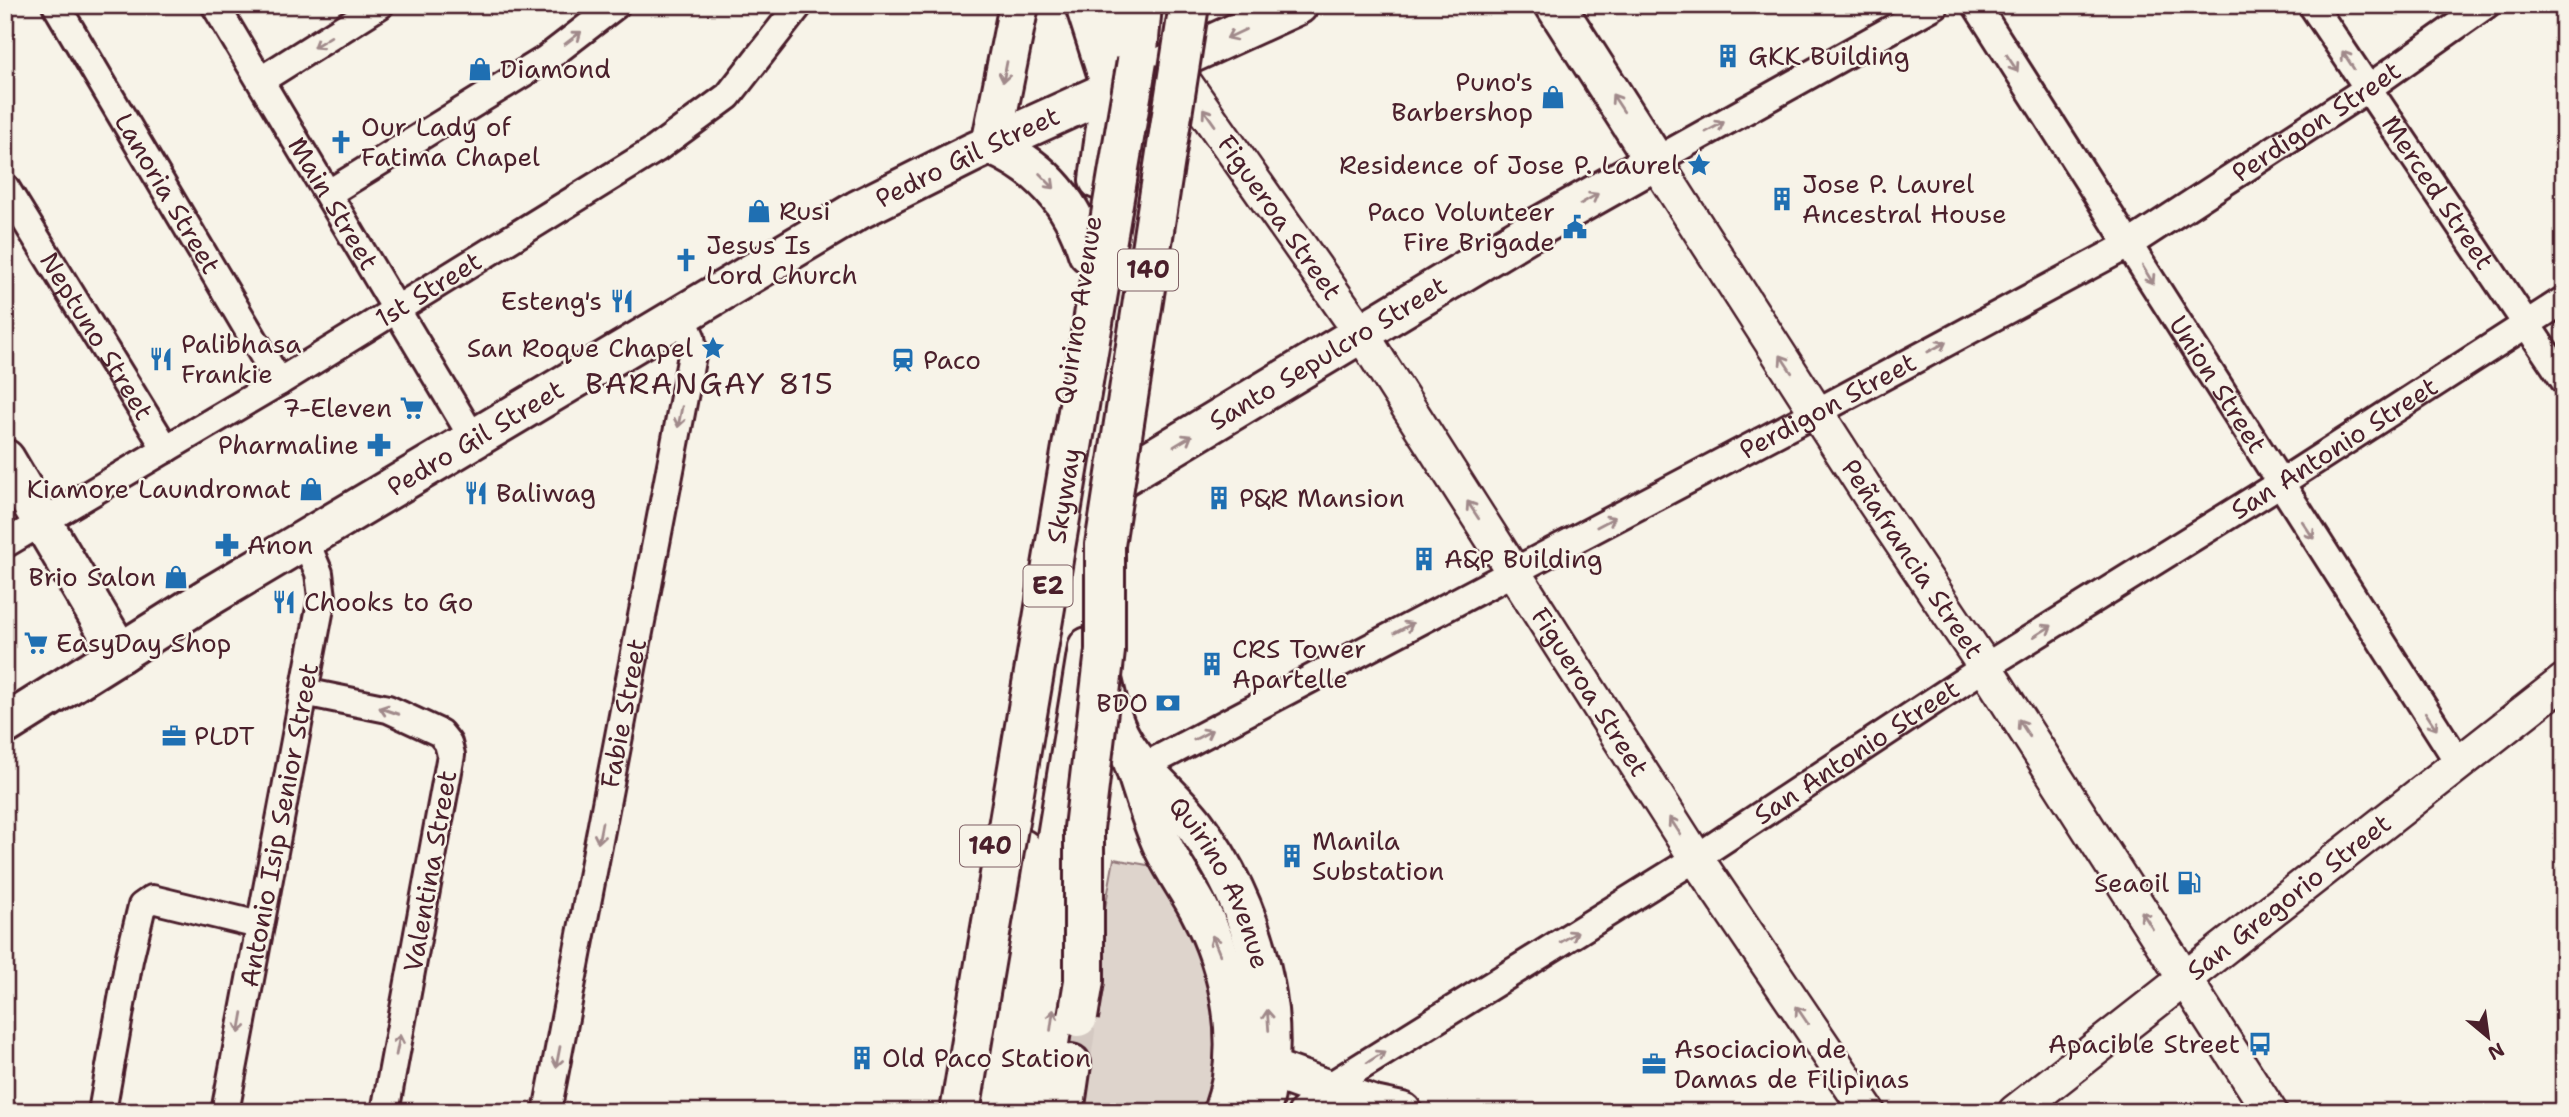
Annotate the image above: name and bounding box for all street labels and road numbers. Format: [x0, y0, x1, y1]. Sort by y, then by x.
street label: Perdigon Street [2225, 53, 2408, 190]
street label: Pedro Gil Street [869, 98, 1065, 216]
street label: Lanoria Street [107, 106, 229, 280]
street label: Merced Street [2374, 108, 2503, 276]
street label: Figueroa Street [1210, 128, 1350, 307]
street label: Main Street [280, 130, 387, 276]
street label: Quirino Avenue [1045, 213, 1110, 407]
street label: 1st Street [368, 243, 488, 335]
street label: Neptuno Street [32, 245, 162, 426]
road number: 140 [1118, 249, 1178, 290]
street label: Santo Sepulcro Street [1202, 268, 1453, 438]
street label: Union Street [2161, 309, 2275, 460]
street label: Perdigon Street [1733, 344, 1922, 467]
street label: San Antonio Street [2224, 368, 2444, 527]
street label: Pedro Gil Street [380, 371, 570, 504]
street label: Skyway [1038, 445, 1089, 546]
street label: Peñafrancia Street [1834, 452, 1992, 665]
road number: E2 [1024, 566, 1072, 606]
street label: Figueroa Street [1523, 600, 1657, 783]
street label: Fabie Street [591, 635, 654, 791]
street label: Antonio Isip Senior Street [231, 660, 326, 990]
street label: San Antonio Street [1747, 671, 1966, 832]
street label: Valentina Street [395, 767, 464, 975]
street label: Quirino Avenue [1161, 788, 1279, 972]
street label: San Gregorio Street [2179, 806, 2398, 988]
road number: 140 [960, 826, 1020, 866]

